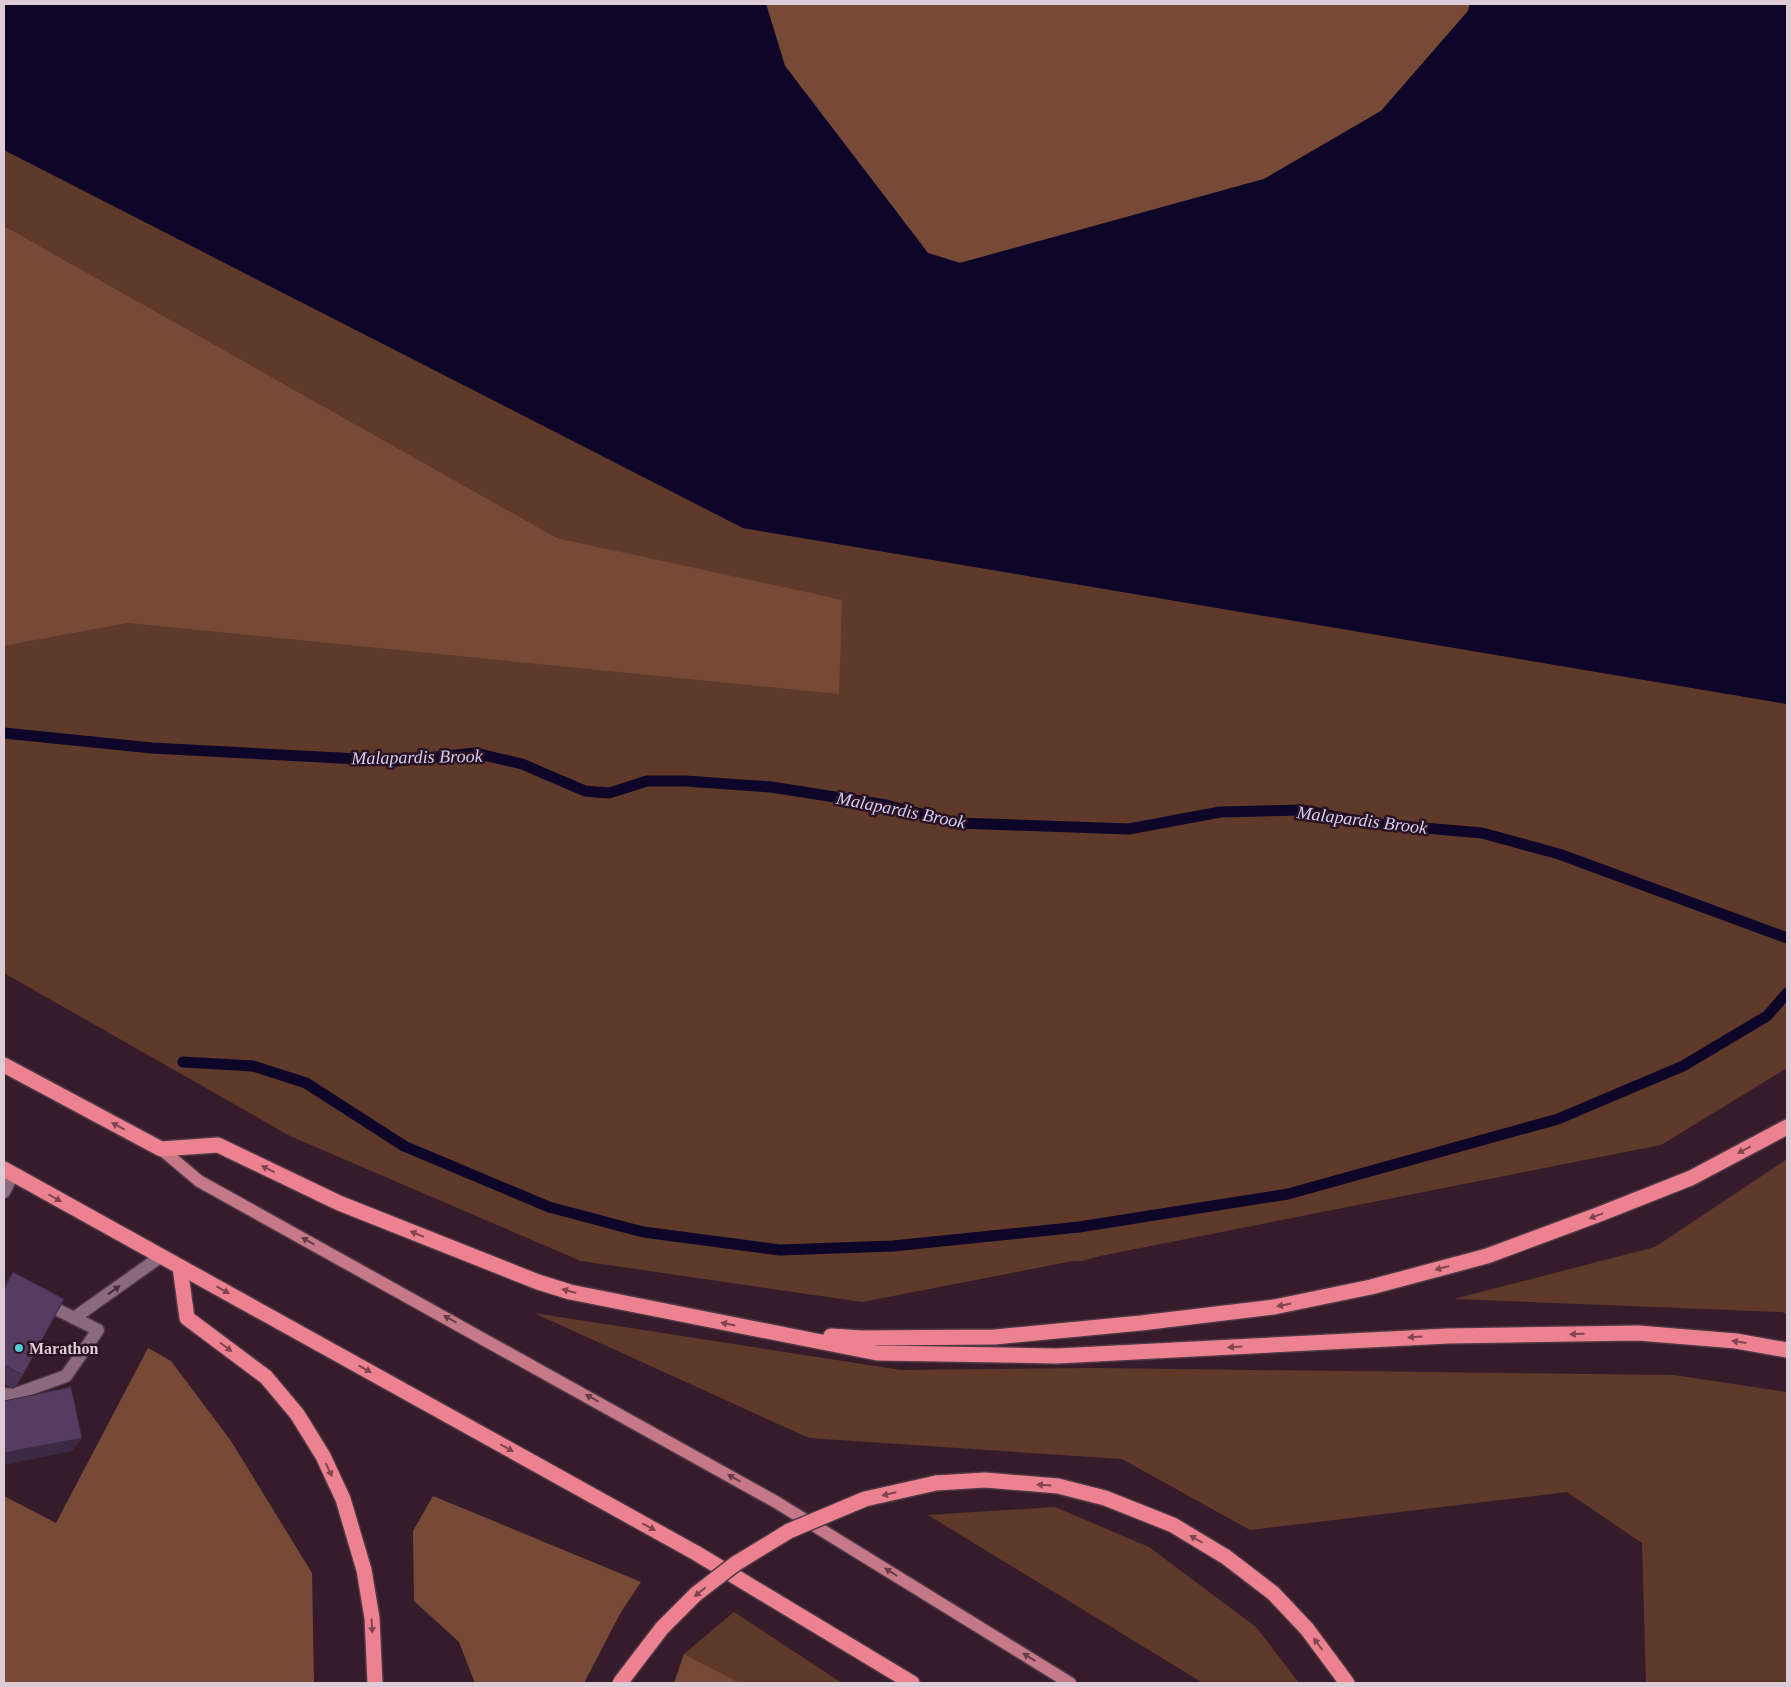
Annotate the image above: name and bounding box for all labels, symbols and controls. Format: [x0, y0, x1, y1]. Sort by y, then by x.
water label: Malapardis Brook [350, 746, 484, 768]
water label: Malapardis Brook [834, 787, 968, 833]
water label: Malapardis Brook [1295, 802, 1429, 838]
one-way arrow [110, 1122, 125, 1130]
one-way arrow [1737, 1146, 1751, 1154]
one-way arrow [261, 1165, 275, 1173]
one-way arrow [48, 1194, 63, 1202]
one-way arrow [1588, 1212, 1603, 1220]
one-way arrow [409, 1230, 424, 1238]
one-way arrow [301, 1236, 315, 1245]
one-way arrow [1435, 1264, 1450, 1272]
one-way arrow [107, 1285, 121, 1295]
one-way arrow [215, 1286, 230, 1294]
one-way arrow [561, 1287, 577, 1295]
one-way arrow [1276, 1301, 1292, 1309]
one-way arrow [444, 1315, 457, 1324]
one-way arrow [720, 1319, 736, 1327]
one-way arrow [1569, 1330, 1585, 1338]
one-way arrow [1406, 1334, 1422, 1342]
one-way arrow [1731, 1338, 1747, 1346]
place label: Marathon [29, 1340, 98, 1357]
marker: Marathon [13, 1342, 25, 1354]
one-way arrow [219, 1342, 232, 1353]
one-way arrow [1227, 1343, 1243, 1351]
one-way arrow [358, 1364, 372, 1373]
one-way arrow [586, 1394, 599, 1403]
one-way arrow [500, 1443, 514, 1452]
one-way arrow [326, 1463, 334, 1477]
one-way arrow [727, 1474, 741, 1482]
one-way arrow [1036, 1480, 1052, 1488]
one-way arrow [881, 1490, 896, 1498]
one-way arrow [642, 1522, 656, 1531]
one-way arrow [1190, 1535, 1203, 1544]
one-way arrow [885, 1567, 898, 1576]
one-way arrow [693, 1586, 706, 1597]
one-way arrow [369, 1618, 377, 1634]
one-way arrow [1313, 1638, 1324, 1651]
one-way arrow [1023, 1653, 1036, 1662]

